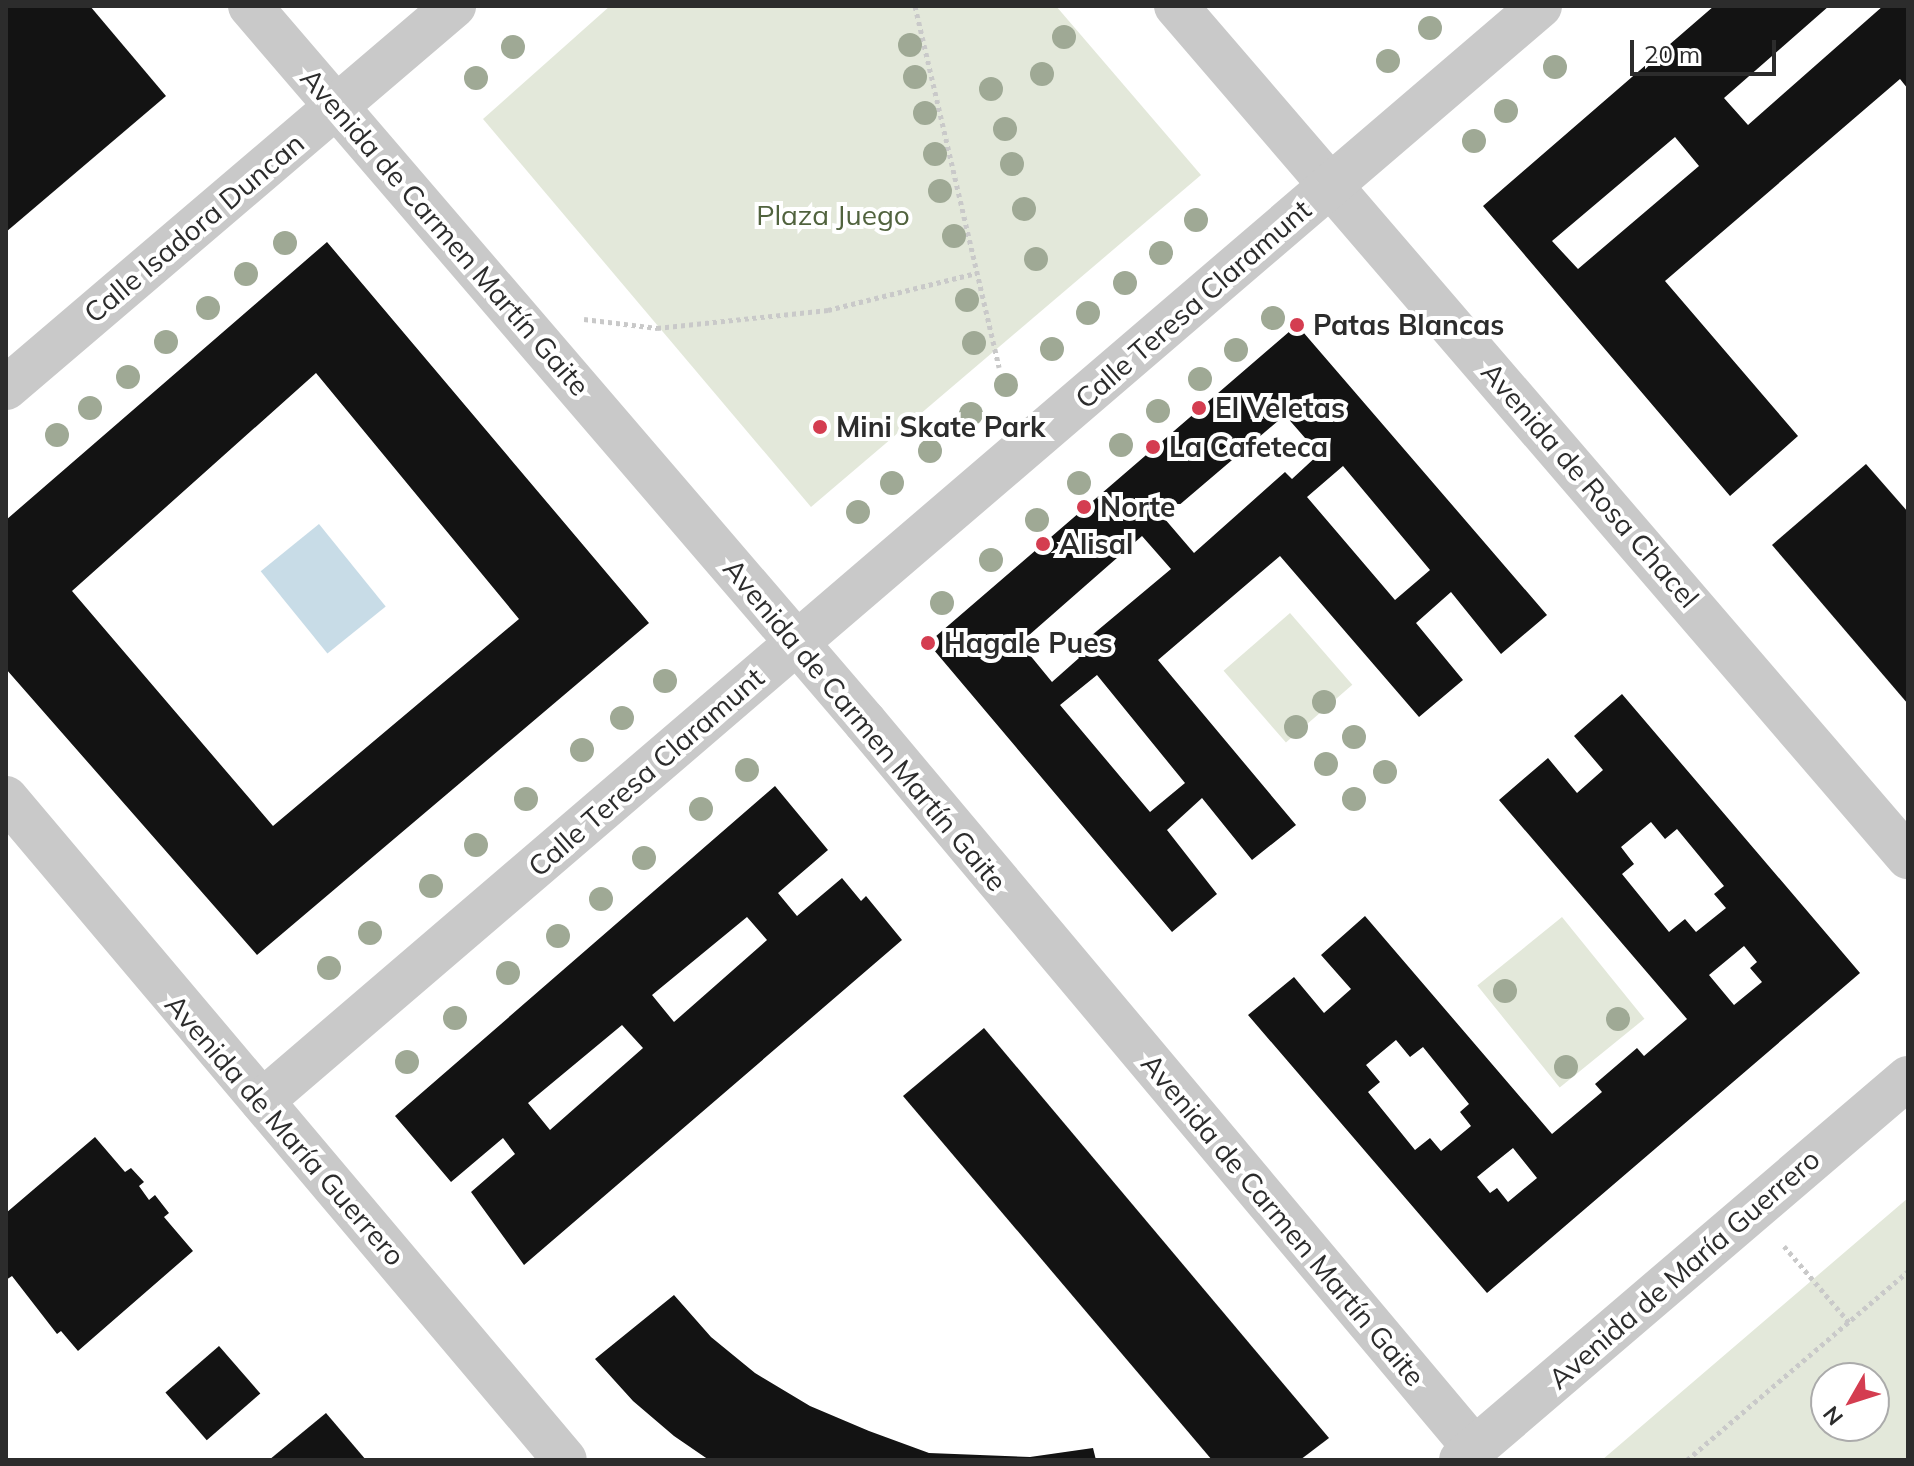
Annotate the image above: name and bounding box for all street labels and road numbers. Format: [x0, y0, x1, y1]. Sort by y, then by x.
street label: Avenida de Carmen Martín Gaite [294, 61, 596, 403]
street label: Calle Isadora Duncan [77, 126, 311, 330]
street label: Calle Teresa Claramunt [1068, 193, 1318, 415]
street label: Avenida de Rosa Chacel [1474, 356, 1706, 614]
street label: Avenida de Carmen Martín Gaite [716, 552, 1014, 898]
street label: Calle Teresa Claramunt [521, 661, 771, 883]
street label: Avenida de María Guerrero [158, 988, 412, 1272]
street label: Avenida de Carmen Martín Gaite [1134, 1047, 1432, 1393]
street label: Avenida de María Guerrero [1542, 1142, 1826, 1396]

